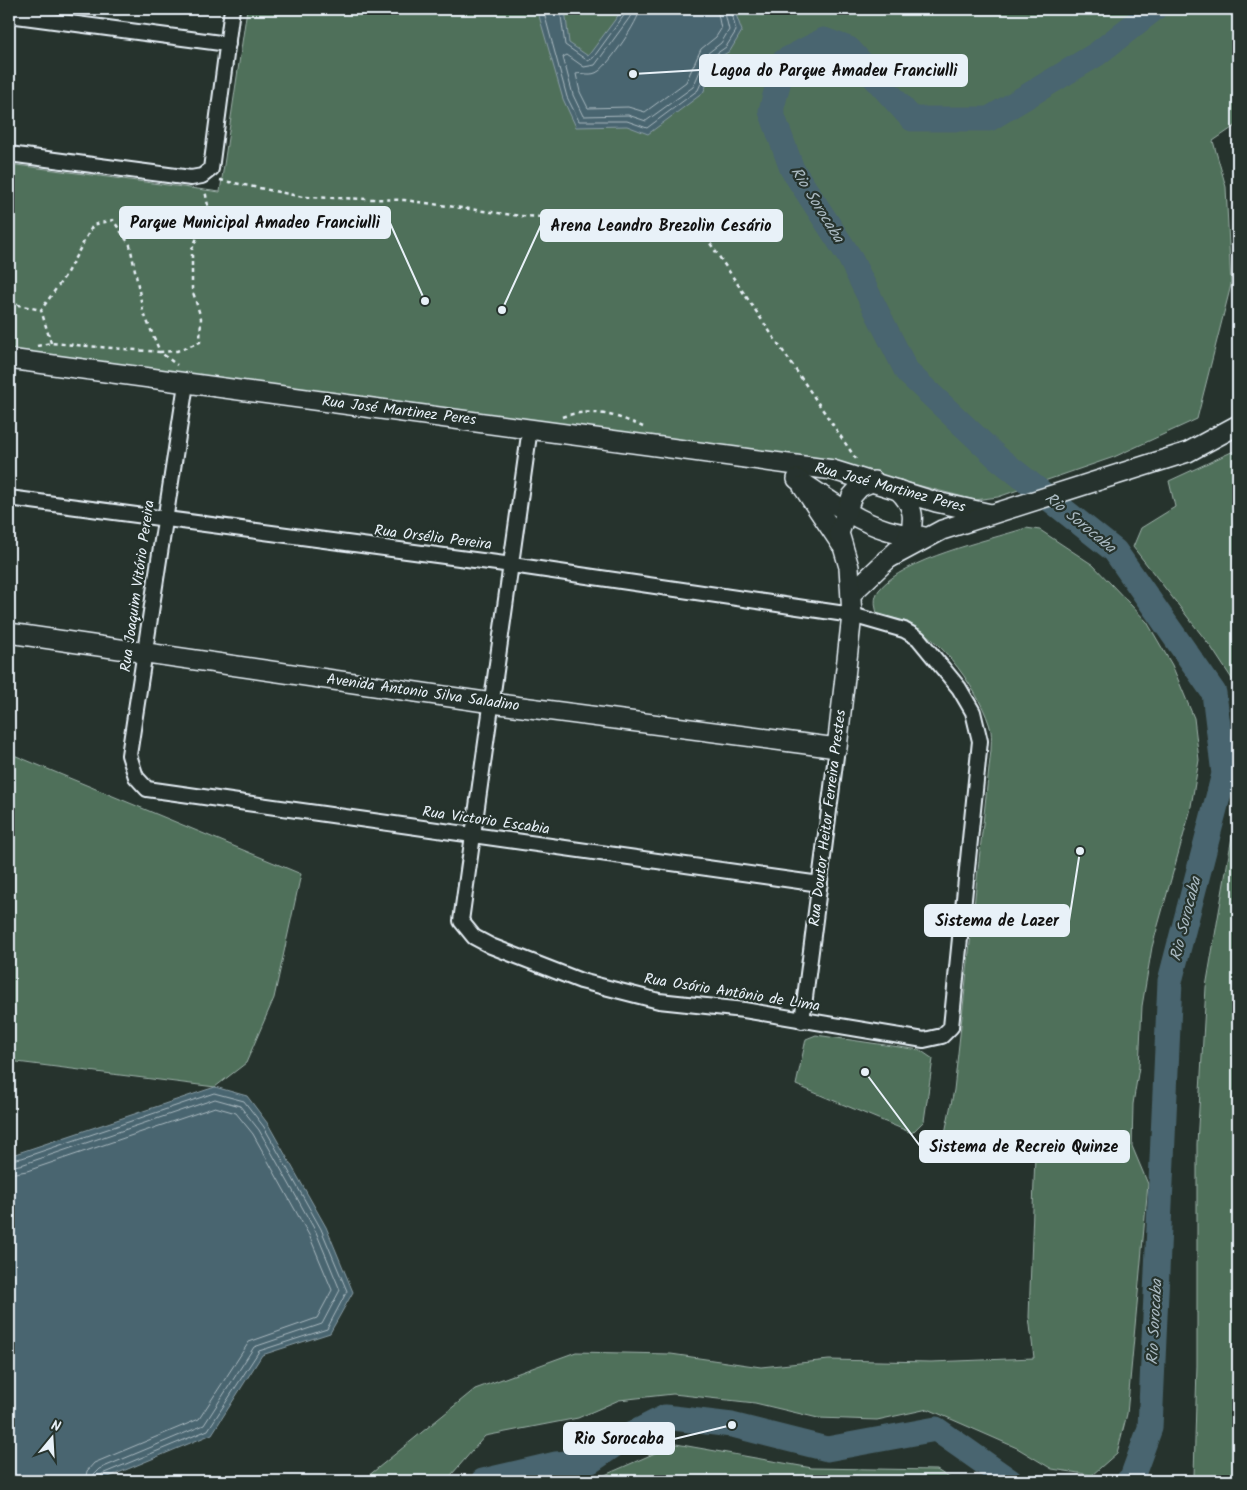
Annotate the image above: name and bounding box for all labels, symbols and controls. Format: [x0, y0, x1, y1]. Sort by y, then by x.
callout: Lagoa do Parque Amadeu Franciulli [700, 55, 967, 86]
text: Lagoa do Parque Amadeu Franciulli [711, 59, 958, 84]
water label: Rio Sorocaba [784, 162, 851, 249]
callout: Parque Municipal Amadeo Franciulli [120, 207, 390, 238]
callout: Arena Leandro Brezolin Cesário [541, 210, 782, 241]
text: Parque Municipal Amadeo Franciulli [130, 211, 381, 236]
text: Arena Leandro Brezolin Cesário [551, 214, 772, 239]
street label: Rua José Martinez Peres [320, 390, 478, 432]
street label: Rua José Martinez Peres [812, 456, 969, 520]
water label: Rio Sorocaba [1039, 486, 1122, 561]
street label: Rua Joaquim Vitório Pereira [114, 498, 162, 674]
street label: Rua Orsélio Pereira [373, 519, 493, 557]
street label: Avenida Antonio Silva Saladino [325, 668, 521, 718]
street label: Rua Doutor Heitor Ferreira Prestes [803, 708, 853, 928]
street label: Rua Victorio Escabia [421, 800, 551, 842]
water label: Rio Sorocaba [1164, 873, 1209, 964]
callout: Sistema de Lazer [925, 905, 1069, 936]
text: Sistema de Lazer [935, 909, 1060, 934]
street label: Rua Osório Antônio de Lima [642, 967, 822, 1019]
callout: Sistema de Recreio Quinze [920, 1131, 1129, 1162]
text: Sistema de Recreio Quinze [930, 1135, 1119, 1160]
water label: Rio Sorocaba [1140, 1277, 1170, 1365]
north arrow [28, 1412, 78, 1462]
text: N [48, 1415, 63, 1438]
callout: Rio Sorocaba [564, 1423, 674, 1454]
text: Rio Sorocaba [574, 1427, 664, 1452]

